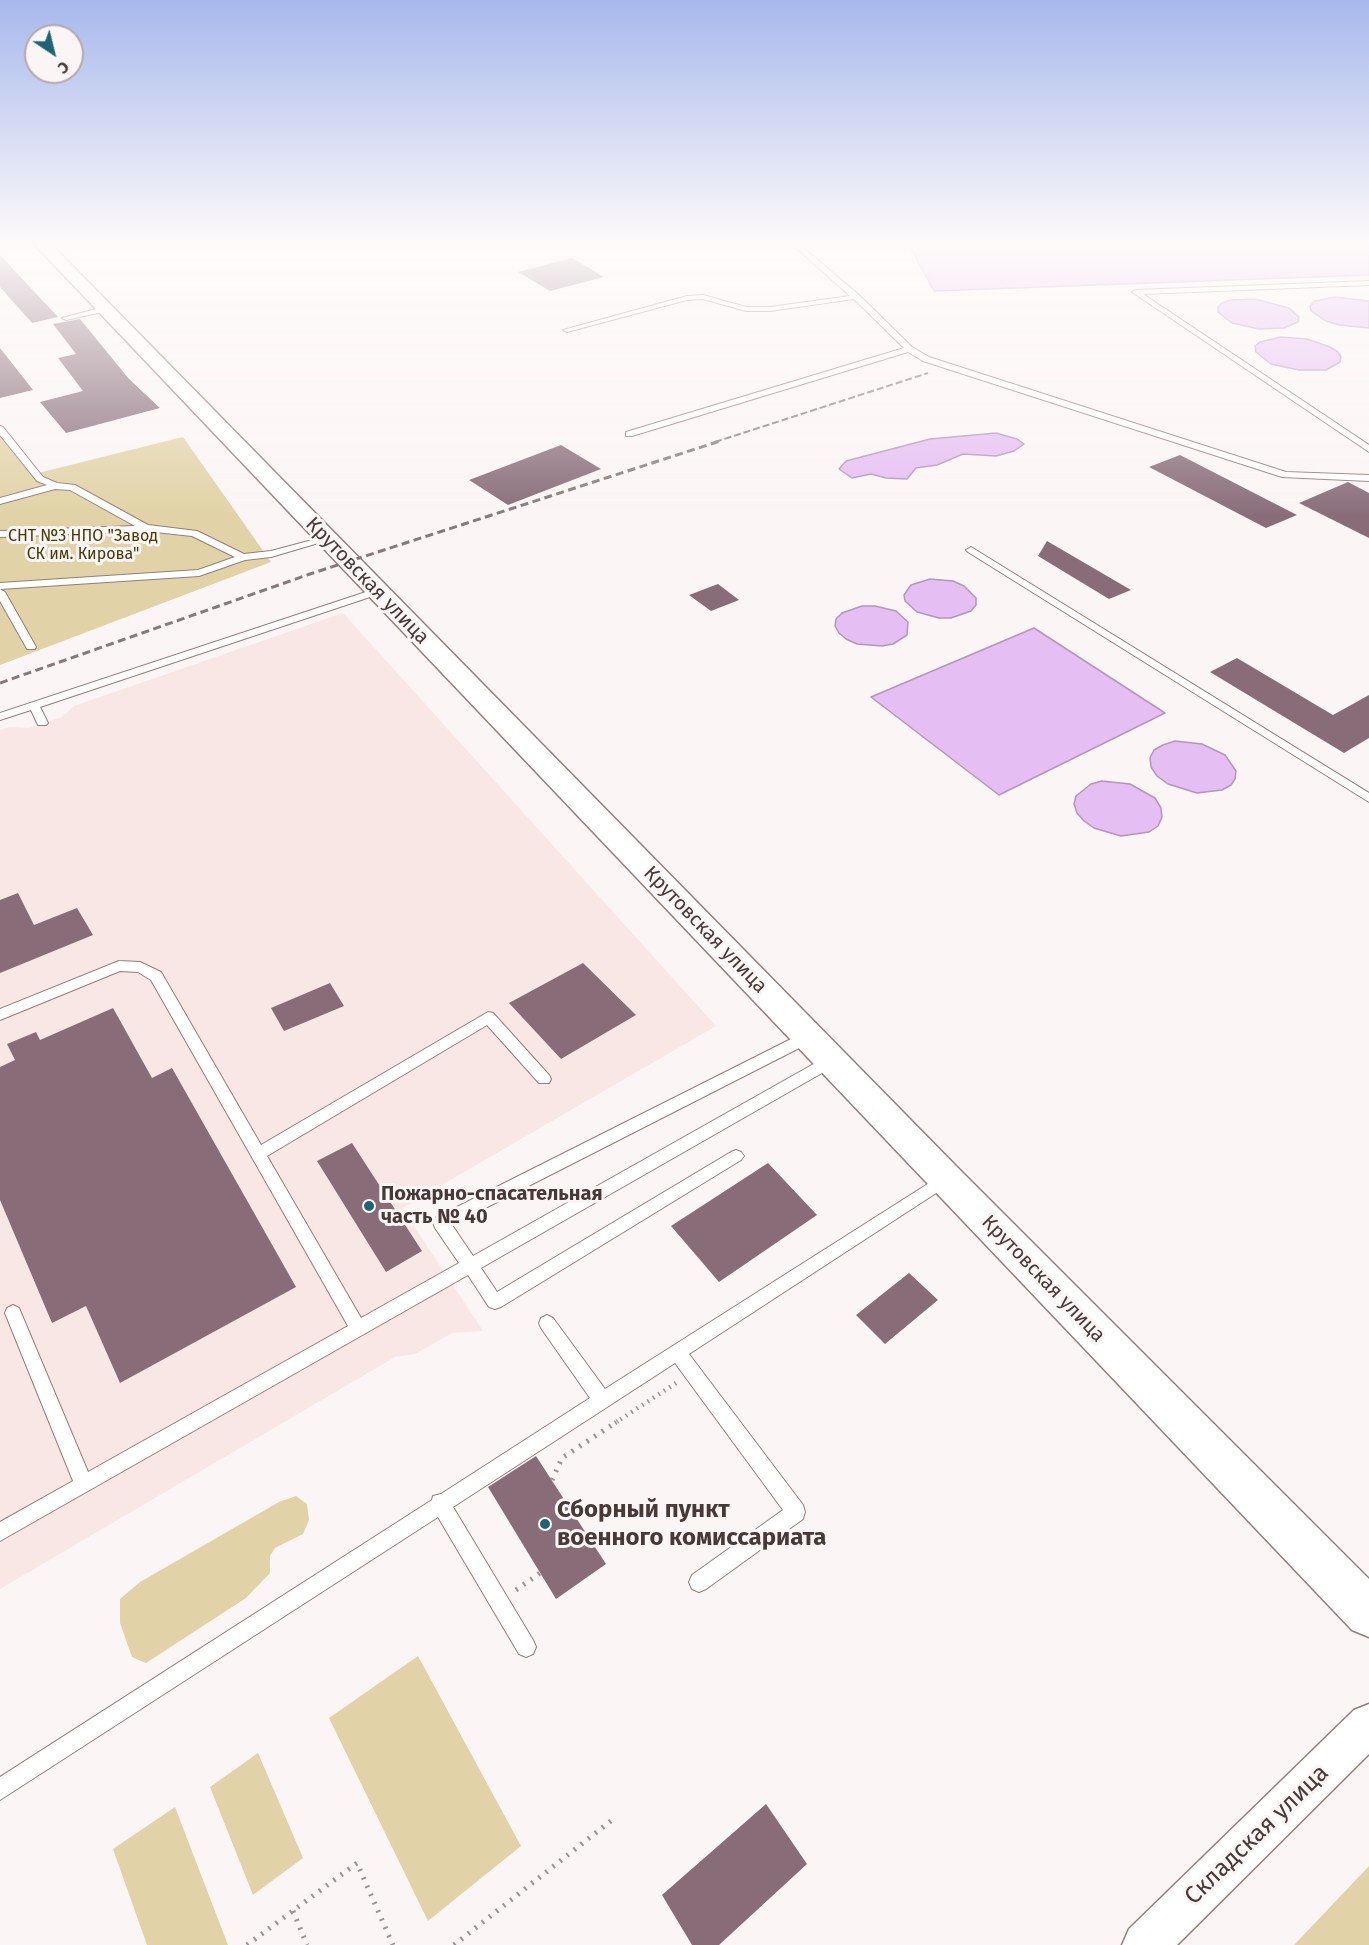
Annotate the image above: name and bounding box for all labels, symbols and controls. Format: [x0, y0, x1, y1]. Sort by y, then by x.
north arrow [24, 24, 84, 84]
text: С [54, 57, 73, 78]
street label: Крутовская улица [300, 512, 434, 650]
park label: СНТ №3 НПО "Завод СК им. Кирова" [8, 527, 158, 565]
street label: Крутовская улица [638, 861, 772, 999]
place label: Пожарно-спасательная часть № 40 [381, 1182, 603, 1229]
marker: Пожарно-спасательная часть № 40 [362, 1199, 376, 1213]
street label: Крутовская улица [976, 1210, 1110, 1348]
place label: Сборный пункт военного комиссариата [557, 1496, 826, 1552]
marker: Сборный пункт военного комиссариата [538, 1517, 552, 1531]
street label: Складская улица [1179, 1759, 1335, 1911]

